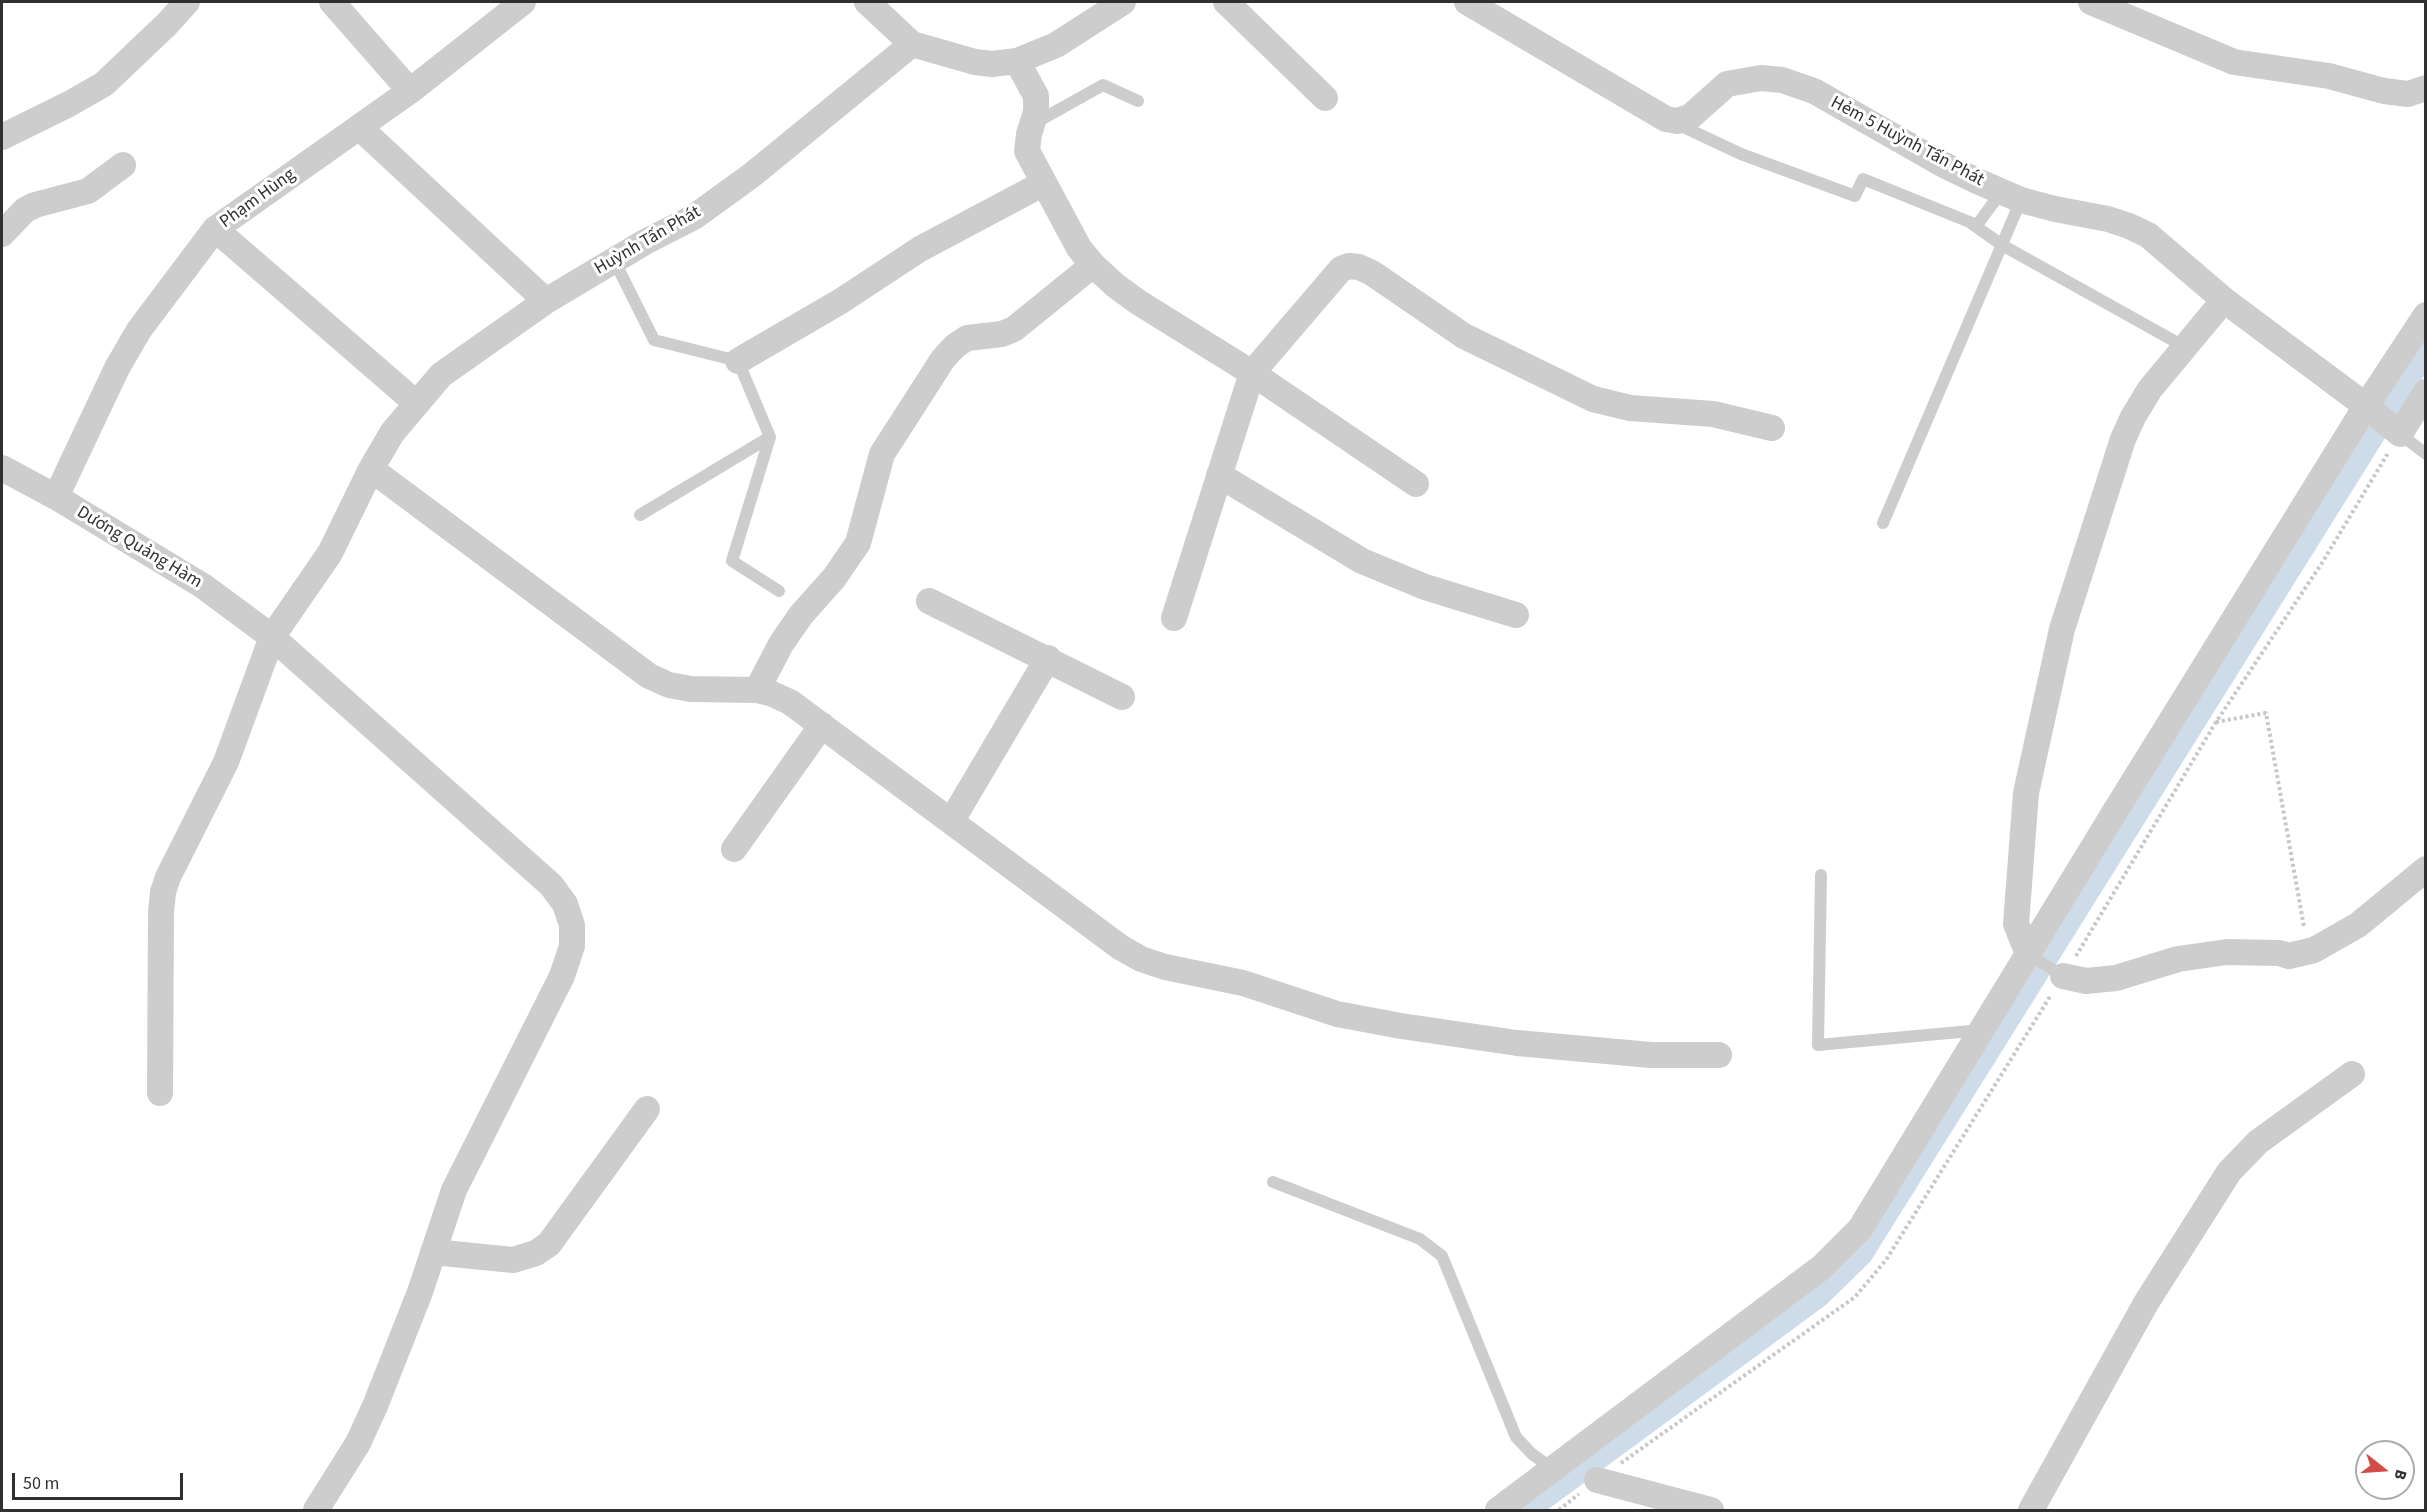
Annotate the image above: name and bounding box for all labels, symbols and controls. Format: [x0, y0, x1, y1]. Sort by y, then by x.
street label: Hẻm 5 Huỳnh Tấn Phát [1827, 92, 1987, 192]
street label: Phạm Hùng [216, 164, 300, 234]
street label: Huỳnh Tấn Phát [591, 202, 705, 280]
street label: Dương Quảng Hàm [72, 502, 206, 594]
north arrow [2355, 1440, 2415, 1500]
scale bar [15, 1461, 186, 1499]
text: B [2388, 1467, 2412, 1483]
text: 50 m [23, 1471, 59, 1496]

